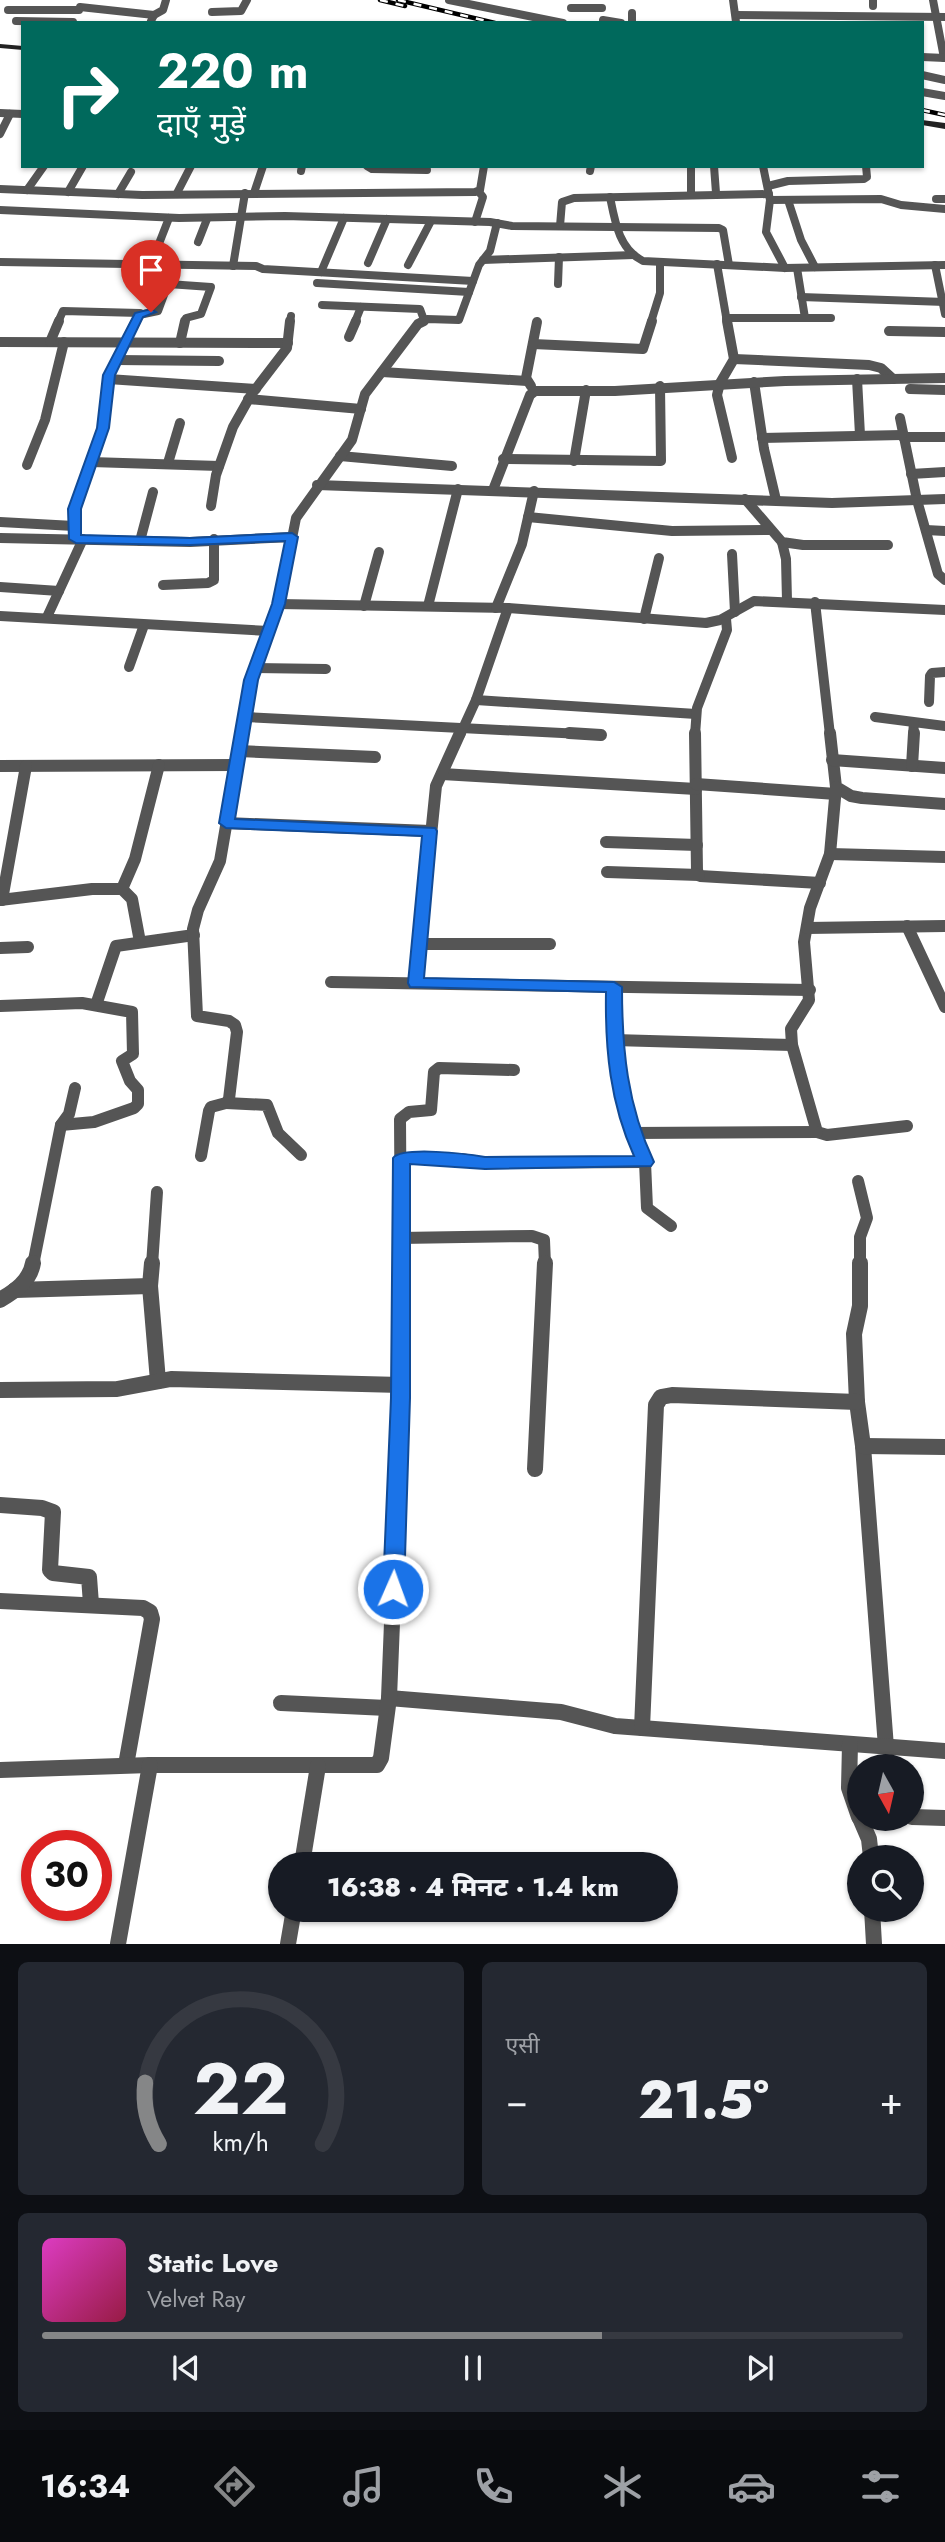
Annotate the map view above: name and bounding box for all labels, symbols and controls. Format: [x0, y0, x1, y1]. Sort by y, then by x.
text: 220 m [157, 36, 309, 106]
icon: right [42, 49, 133, 140]
text: दाएँ मुड़ें [157, 101, 246, 147]
pin [121, 240, 181, 312]
icon: arrive [132, 251, 170, 289]
position arrow [356, 1552, 430, 1626]
north arrow [847, 1754, 924, 1830]
map controls [847, 1754, 924, 1922]
speed limit sign: 30 [21, 1830, 112, 1921]
button: search [847, 1845, 924, 1922]
text: 16:38 · 4 मिनट · 1.4 km [327, 1868, 619, 1906]
text: एसी [506, 2028, 540, 2062]
text: 22 [193, 2037, 289, 2142]
text: 21.5° [639, 2062, 769, 2138]
text: − [506, 2073, 528, 2128]
text: + [880, 2073, 903, 2128]
text: km/h [212, 2124, 269, 2160]
text: Static Love [147, 2244, 279, 2282]
text: Velvet Ray [147, 2282, 245, 2316]
icon: previous [167, 2349, 205, 2387]
icon: pause [454, 2349, 492, 2387]
icon: next [741, 2349, 779, 2387]
icon: directions [210, 2462, 259, 2511]
icon: music [339, 2462, 388, 2511]
icon: phone [469, 2462, 518, 2511]
icon: climate [598, 2462, 647, 2511]
icon: car [727, 2462, 776, 2511]
icon: filters [856, 2462, 905, 2511]
text: 16:34 [40, 2463, 130, 2509]

